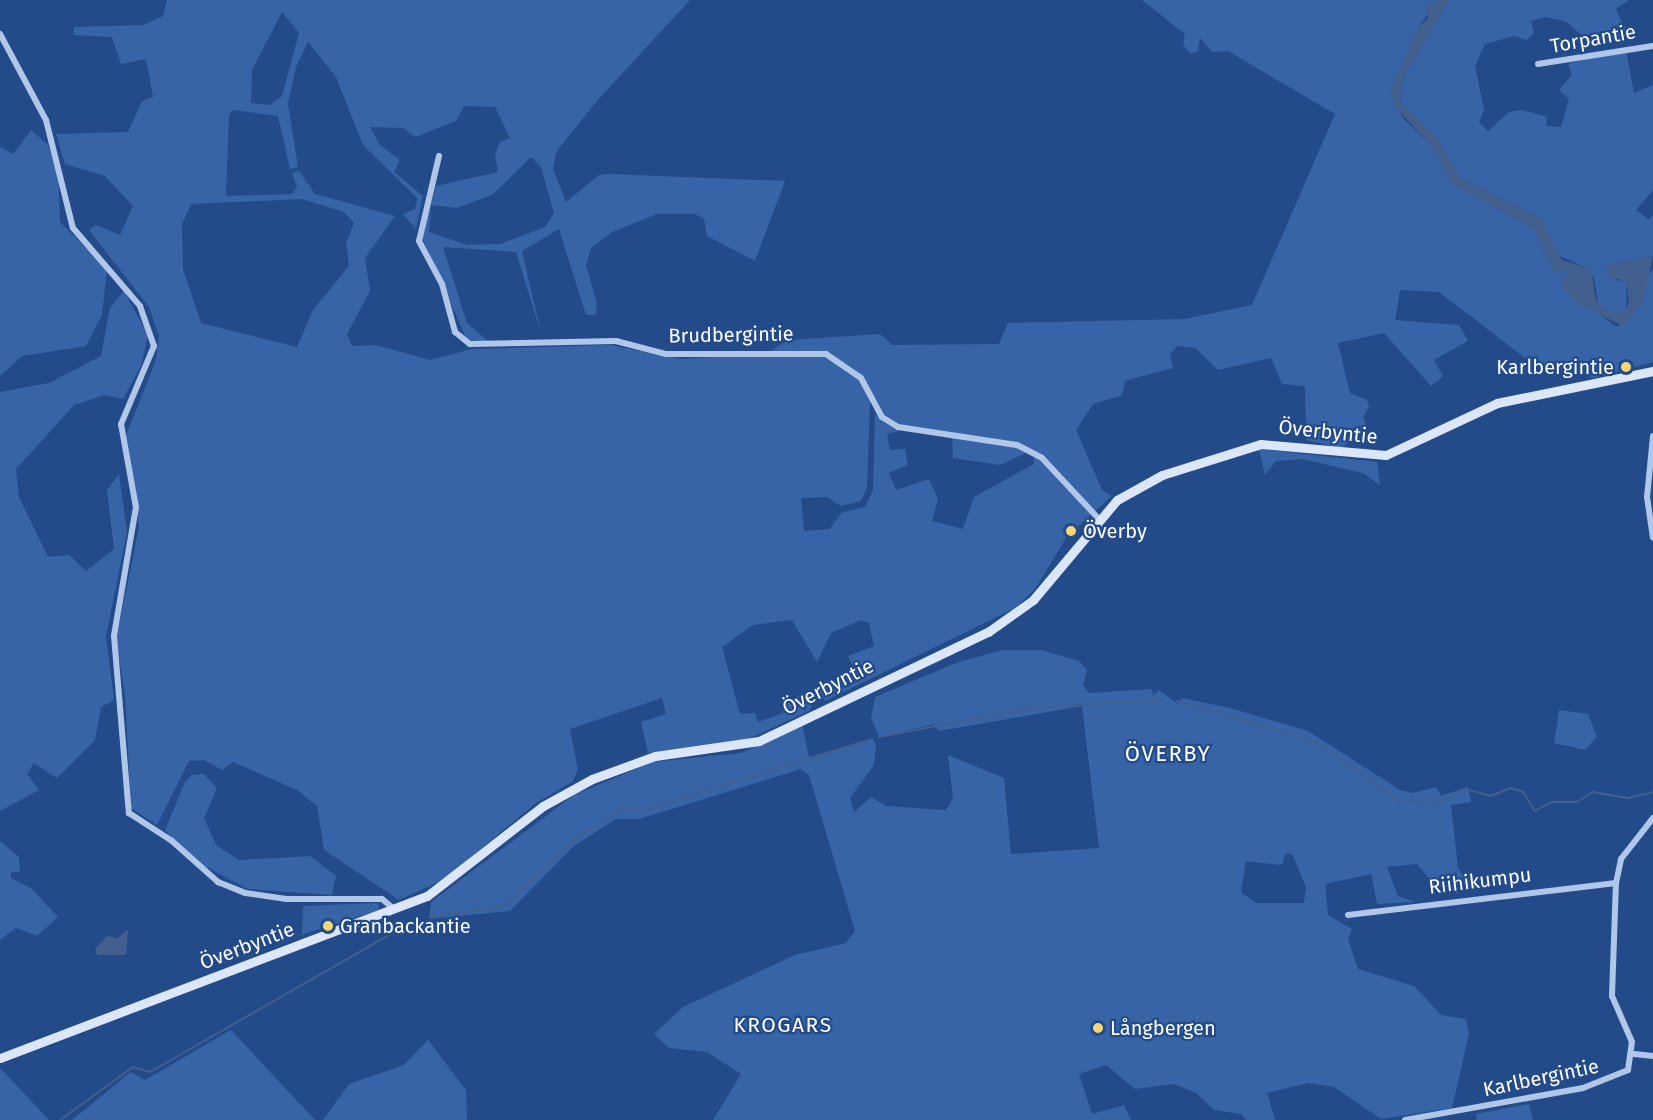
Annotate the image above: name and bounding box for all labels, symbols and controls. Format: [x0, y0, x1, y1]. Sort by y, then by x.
street label: Torpantie [1548, 20, 1638, 58]
street label: Brudbergintie [668, 322, 794, 348]
place label: Karlbergintie [1496, 355, 1614, 379]
marker: Karlbergintie [1619, 360, 1633, 374]
street label: Överbyntie [1277, 415, 1379, 449]
place label: Överby [1083, 519, 1147, 543]
marker: Överby [1064, 524, 1078, 538]
street label: Överbyntie [778, 654, 878, 720]
district label: ÖVERBY [1125, 741, 1211, 767]
street label: Riihikumpu [1427, 863, 1533, 899]
place label: Granbackantie [340, 914, 471, 938]
street label: Överbyntie [196, 917, 298, 975]
marker: Granbackantie [321, 919, 335, 933]
district label: KROGARS [733, 1012, 833, 1038]
place label: Långbergen [1110, 1016, 1216, 1040]
marker: Långbergen [1091, 1021, 1105, 1035]
street label: Karlbergintie [1481, 1054, 1601, 1102]

